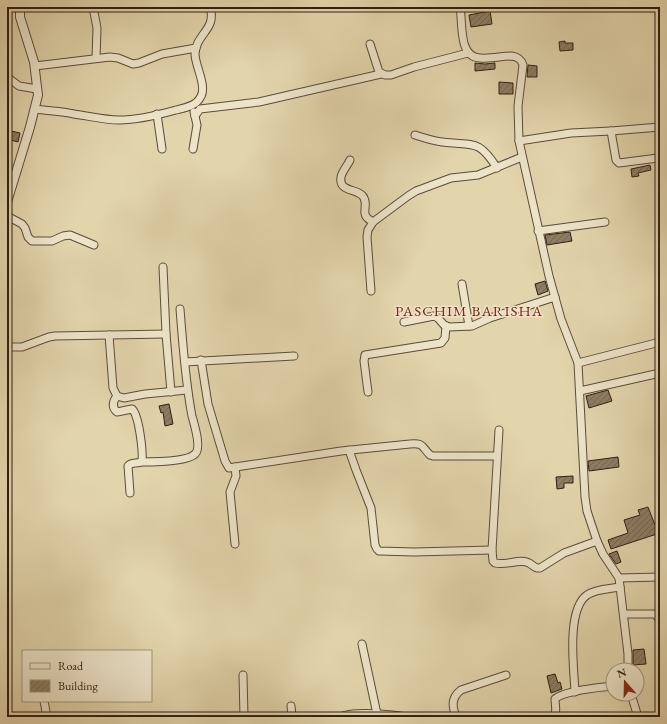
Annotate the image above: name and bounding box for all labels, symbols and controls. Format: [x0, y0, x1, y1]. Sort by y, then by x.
district label: PASCHIM BARISHA [395, 301, 543, 320]
legend [22, 650, 152, 702]
text: Road [58, 658, 84, 674]
north arrow [605, 662, 645, 702]
text: N [615, 664, 628, 681]
text: Building [58, 678, 99, 694]

